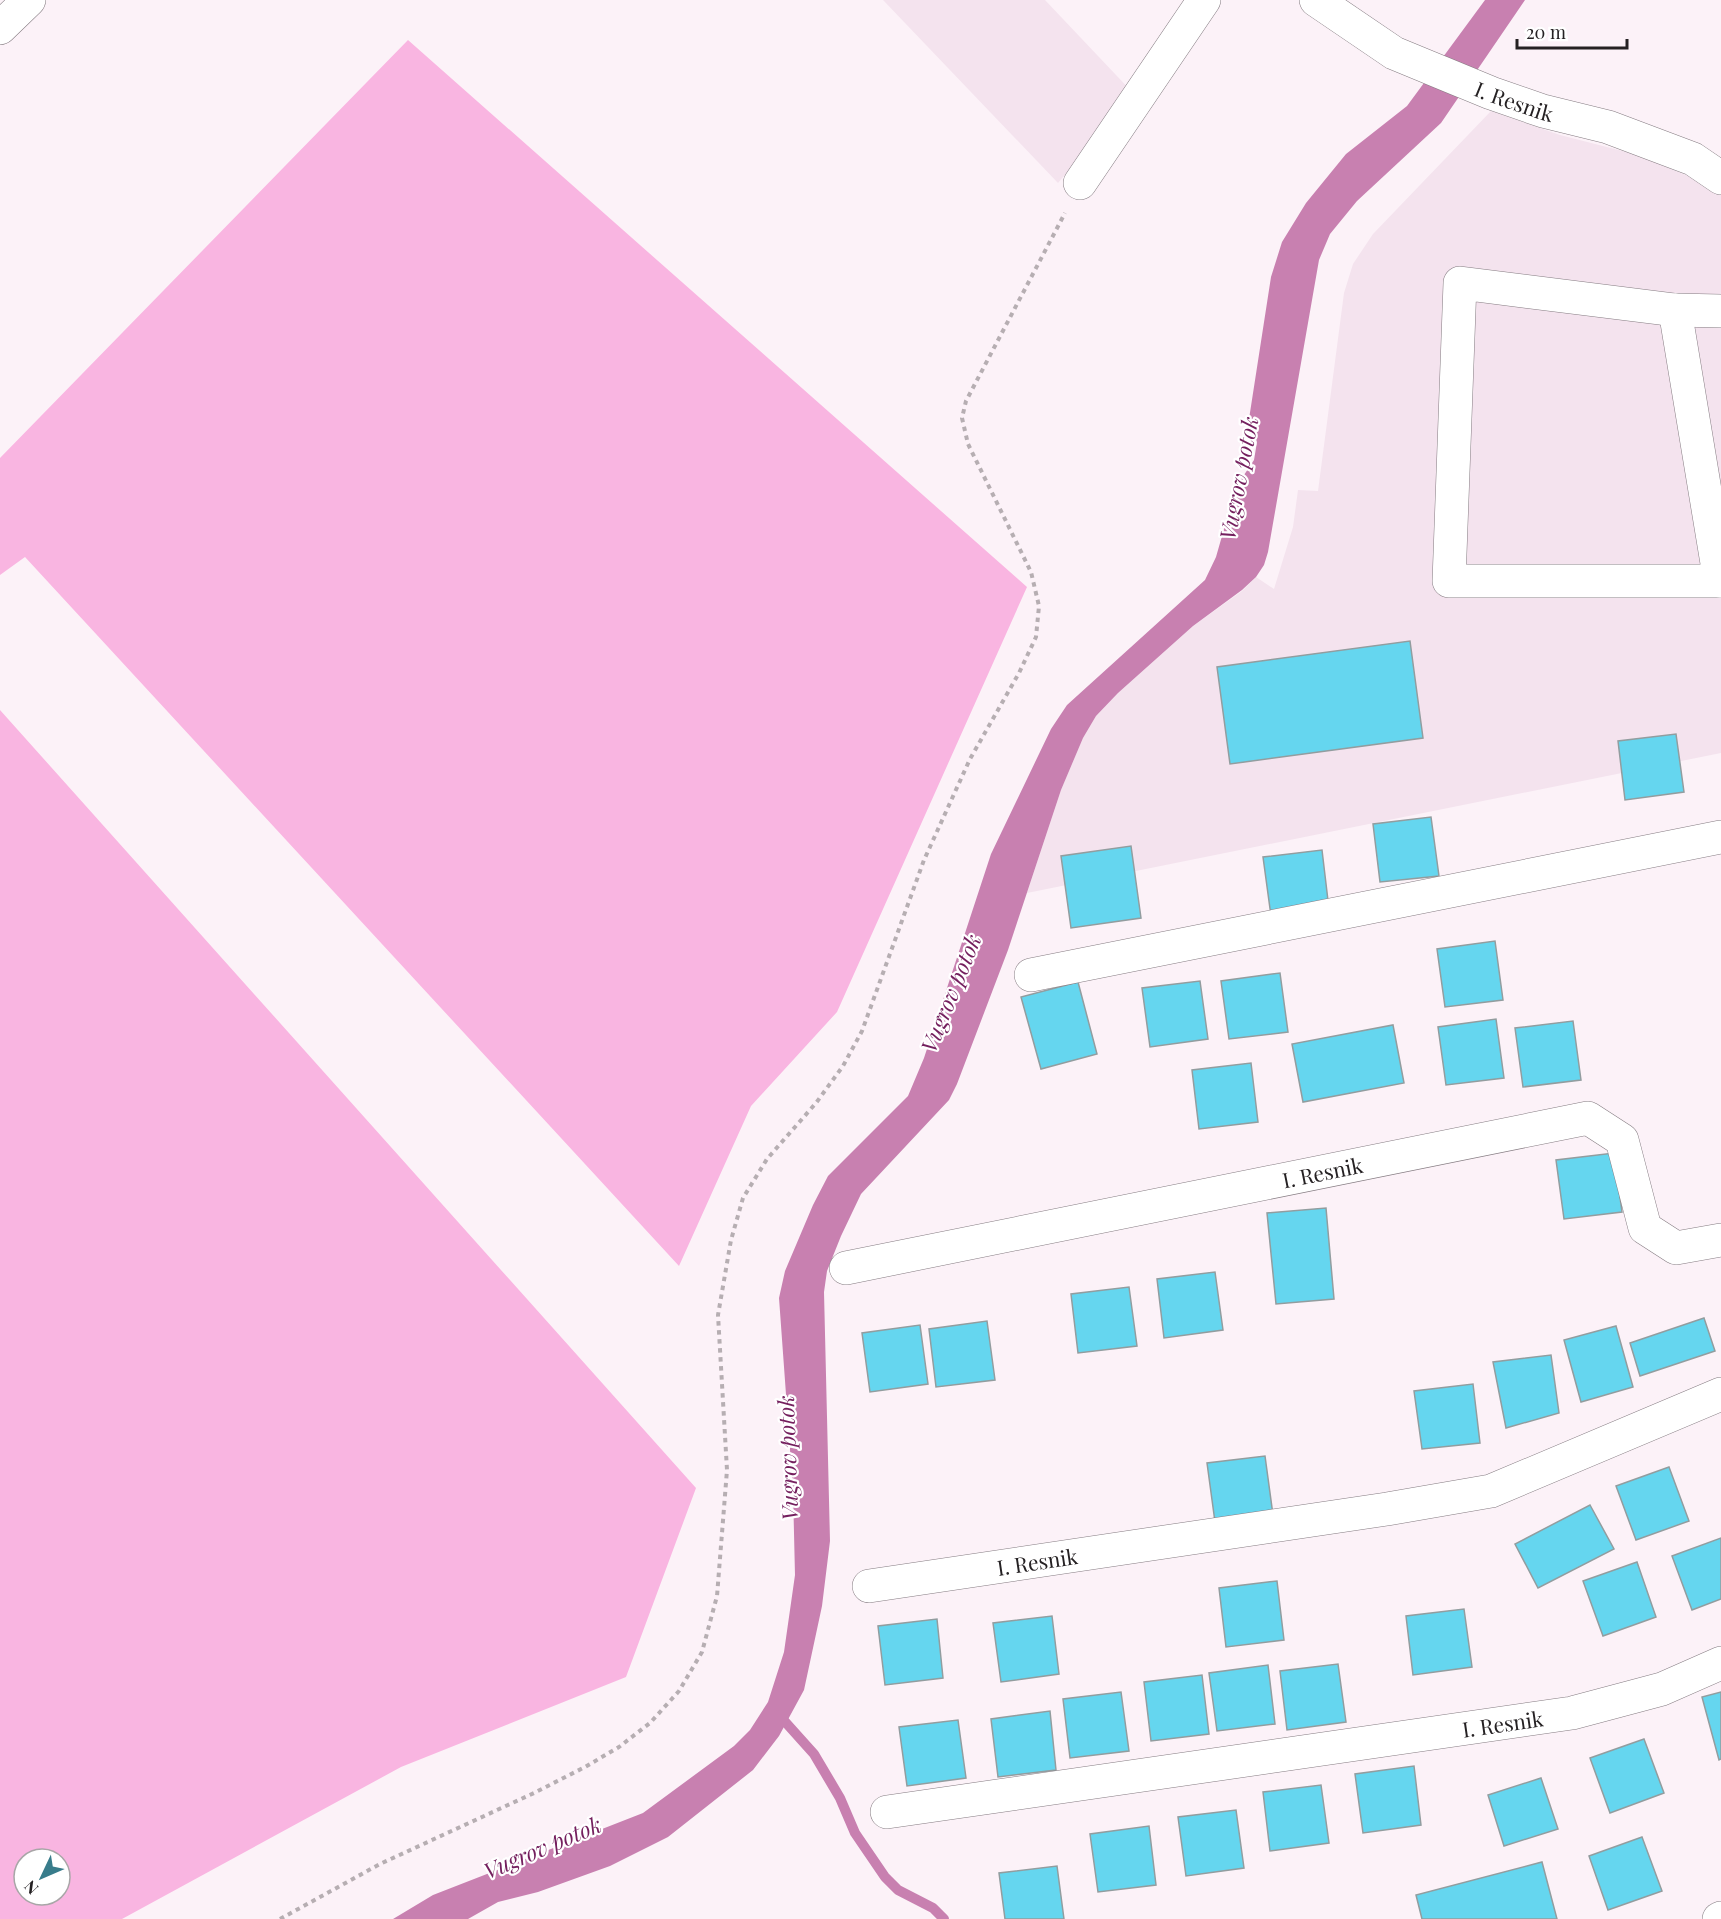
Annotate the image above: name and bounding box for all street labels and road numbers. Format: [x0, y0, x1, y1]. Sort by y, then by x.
street label: I. Resnik [1471, 74, 1557, 127]
street label: I. Resnik [1280, 1150, 1366, 1194]
street label: I. Resnik [995, 1541, 1080, 1581]
street label: I. Resnik [1460, 1703, 1545, 1743]

